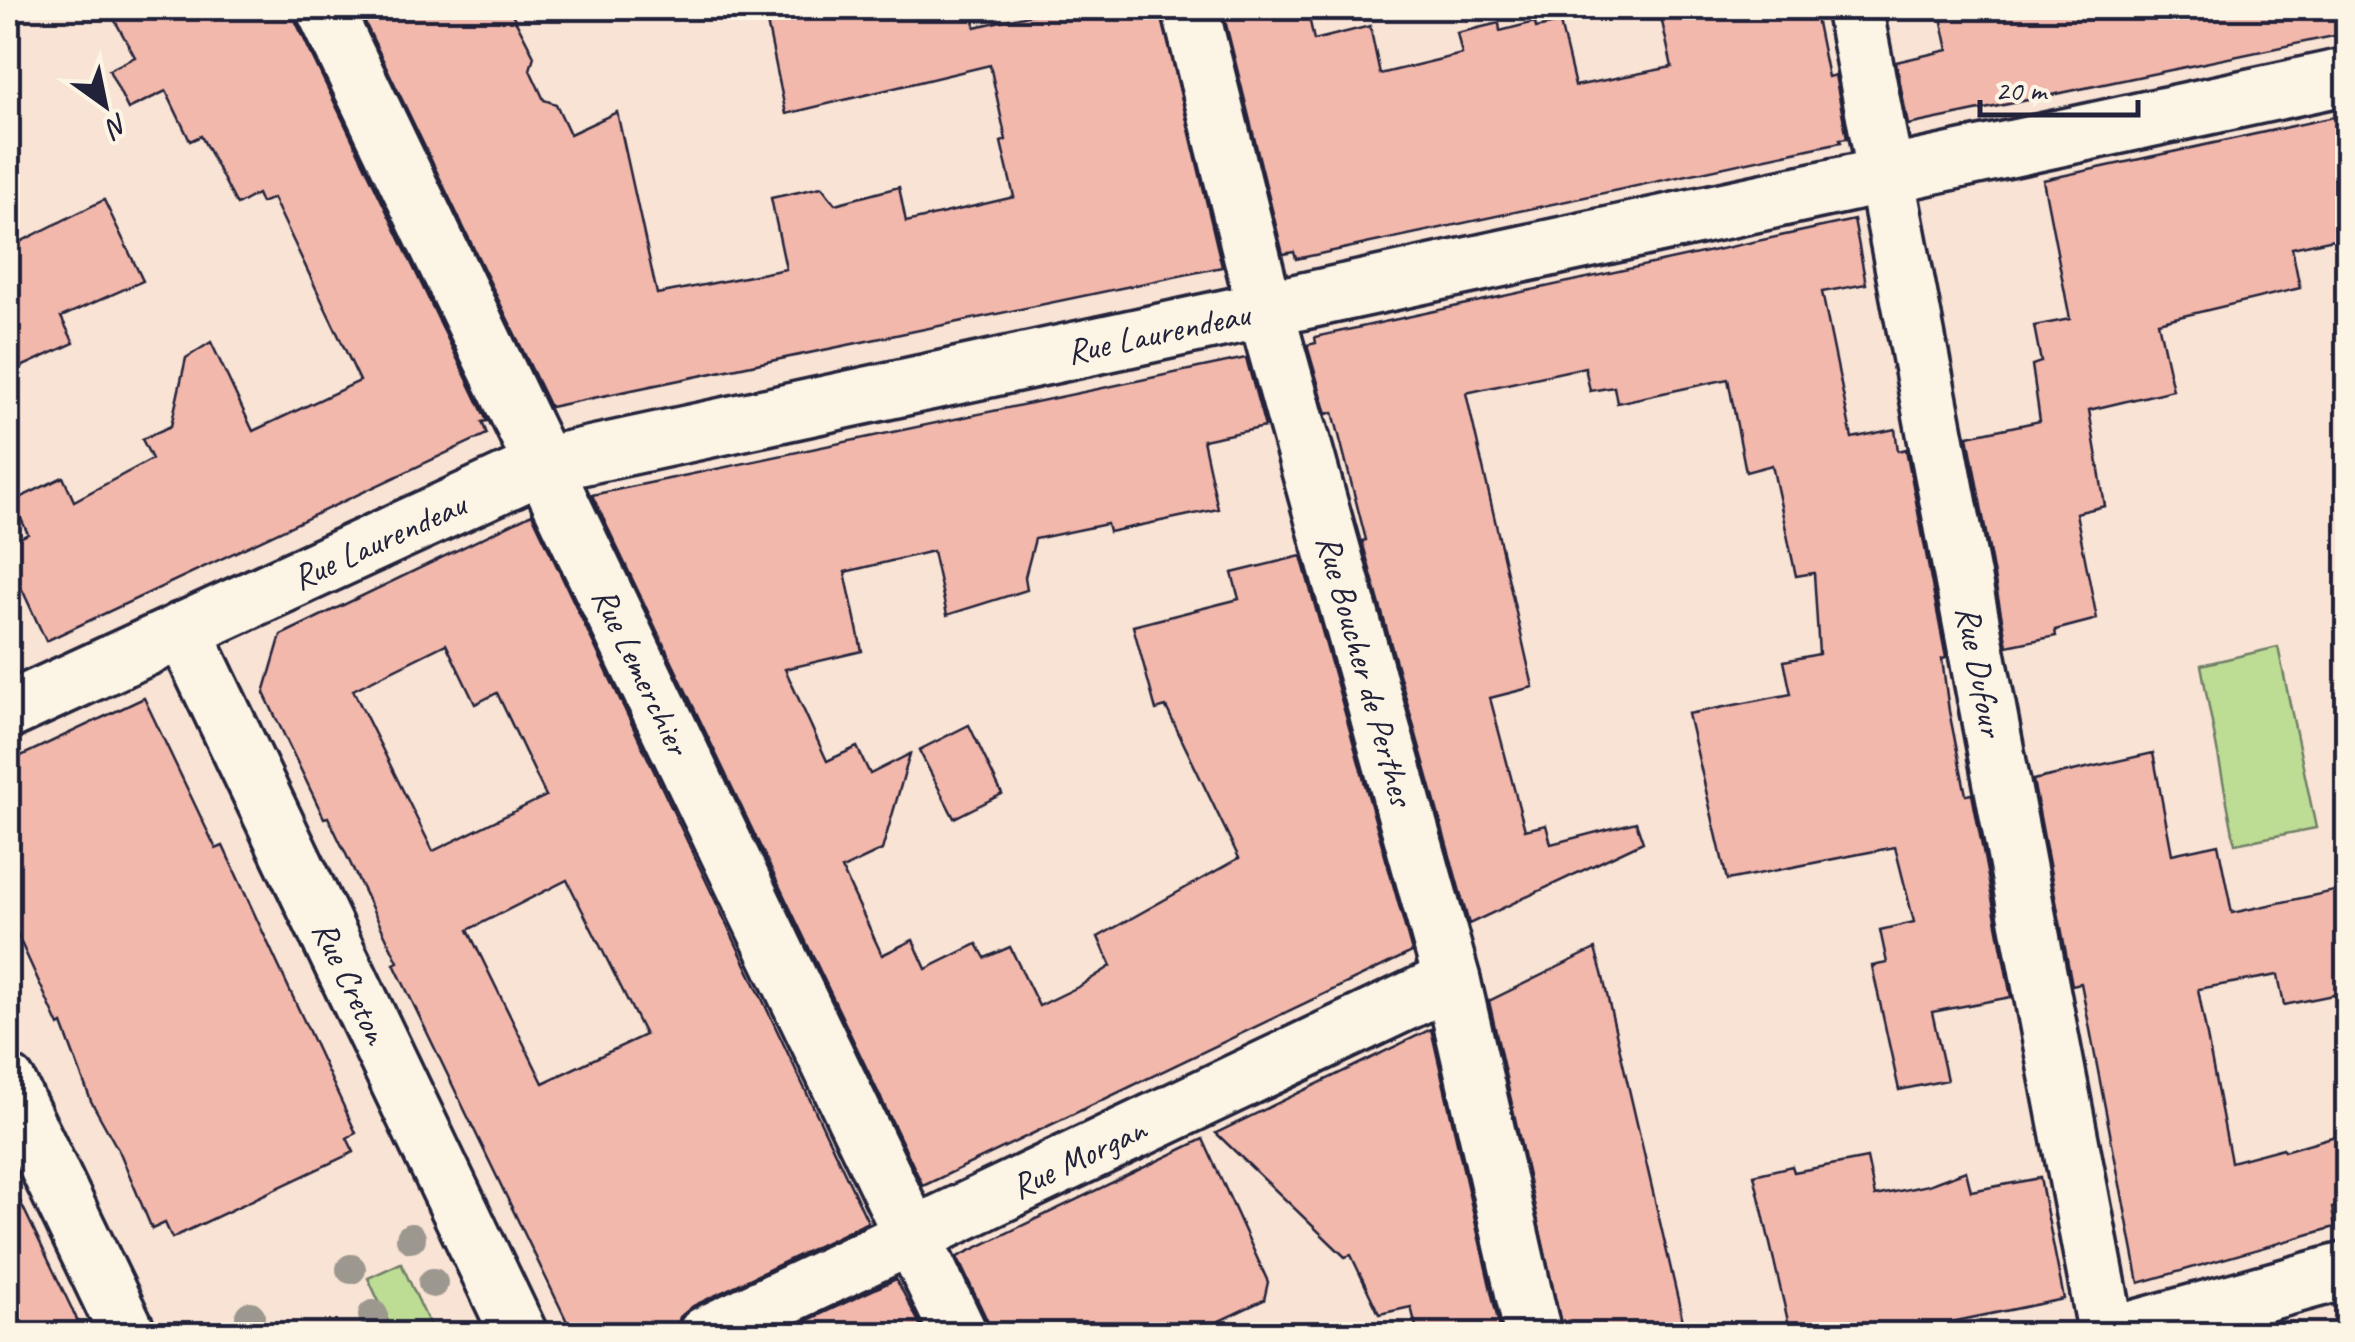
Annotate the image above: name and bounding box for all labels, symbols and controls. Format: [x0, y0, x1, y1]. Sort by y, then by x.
north arrow [55, 55, 155, 155]
scale bar [1980, 55, 2138, 117]
text: 20 m [1995, 71, 2048, 109]
text: N [98, 106, 135, 147]
street label: Rue Laurendeau [1062, 291, 1256, 375]
street label: Rue Laurendeau [285, 481, 475, 600]
street label: Rue Boucher de Perthes [1306, 530, 1425, 814]
street label: Rue Lemerchier [582, 580, 701, 764]
street label: Rue Dufour [1946, 602, 2015, 742]
street label: Rue Creton [302, 913, 400, 1053]
street label: Rue Morgan [1004, 1106, 1155, 1209]

